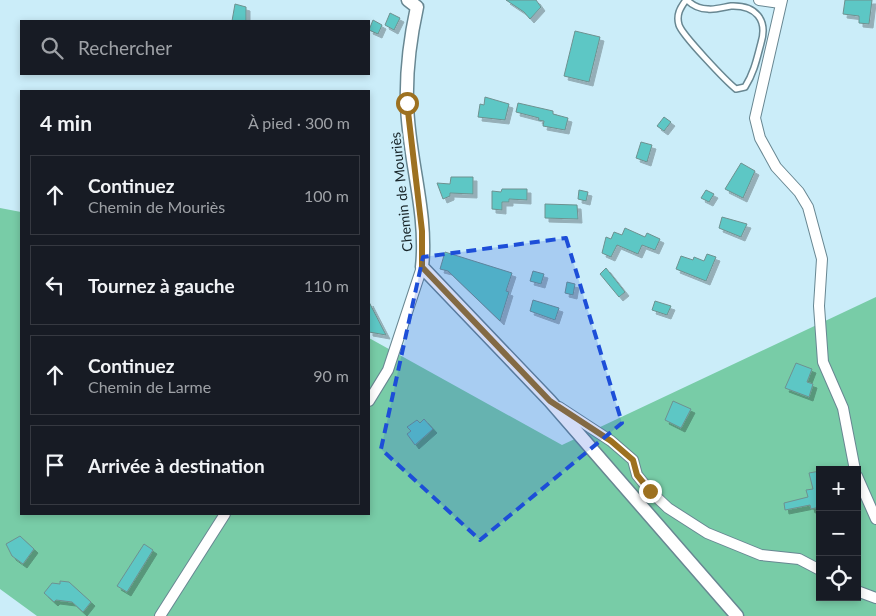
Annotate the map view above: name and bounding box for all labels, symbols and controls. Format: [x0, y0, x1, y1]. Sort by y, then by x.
search box [20, 20, 370, 75]
icon: search [38, 34, 66, 62]
text: Rechercher [78, 36, 172, 59]
route start [396, 92, 419, 115]
text: 4 min [40, 110, 92, 135]
text: À pied · 300 m [248, 113, 350, 132]
street label: Chemin de Mouriès [386, 131, 416, 253]
text: Continuez [88, 174, 174, 197]
icon: ahead [41, 181, 69, 209]
text: 100 m [304, 186, 349, 205]
text: Chemin de Mouriès [88, 197, 225, 216]
icon: left [41, 271, 69, 299]
text: Tournez à gauche [88, 274, 235, 297]
text: 110 m [304, 276, 349, 295]
text: Continuez [88, 354, 174, 377]
icon: ahead [41, 361, 69, 389]
text: 90 m [313, 366, 349, 385]
text: Chemin de Larme [88, 377, 211, 396]
icon: arrive [41, 451, 69, 479]
text: Arrivée à destination [88, 454, 265, 477]
map controls [816, 466, 861, 601]
button: + [816, 466, 861, 511]
route end [639, 480, 662, 503]
button: − [816, 511, 861, 556]
button: locate [816, 556, 861, 601]

